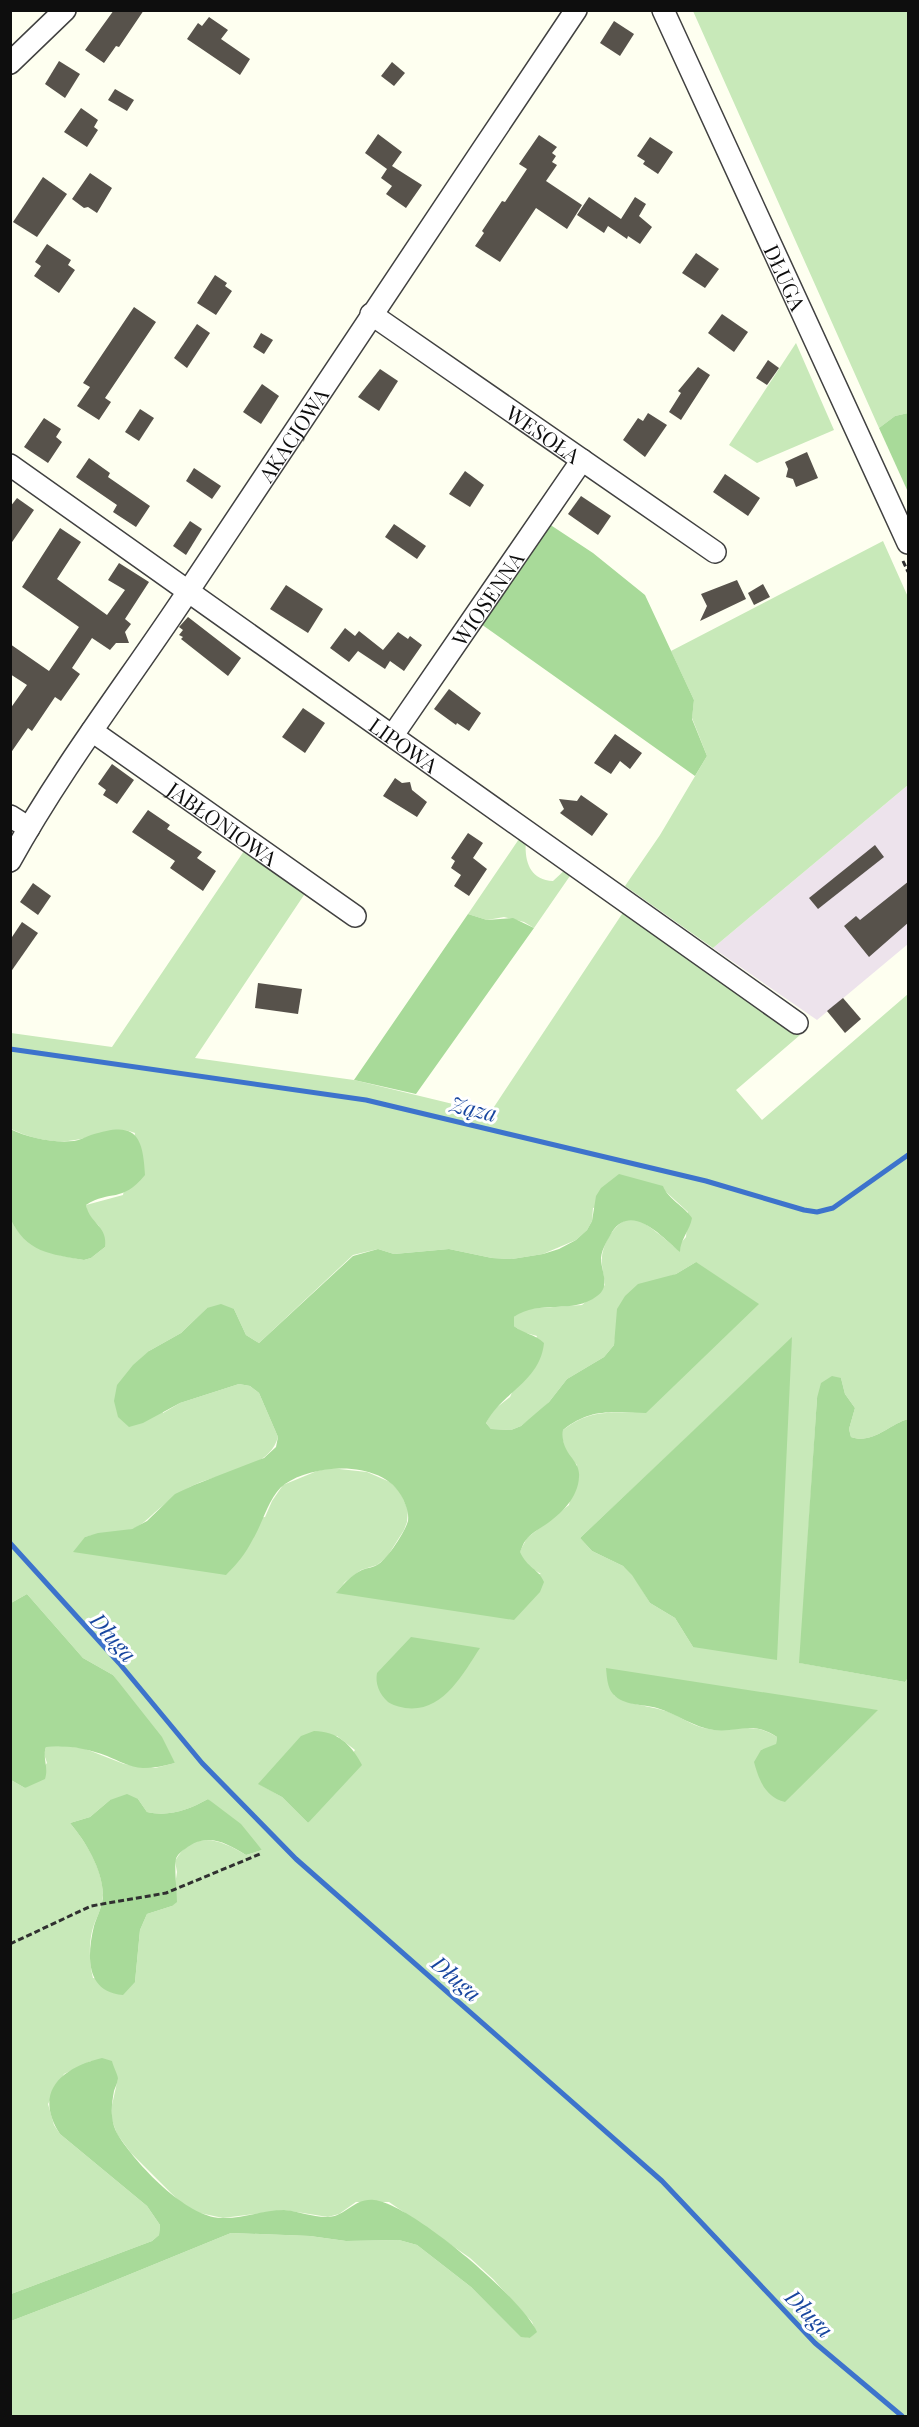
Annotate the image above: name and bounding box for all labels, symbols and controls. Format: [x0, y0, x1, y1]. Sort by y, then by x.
street label: DŁUGA [759, 240, 813, 315]
street label: AKACJOWA [251, 381, 334, 488]
street label: WESOŁA [500, 397, 587, 469]
street label: WIOSENNA [444, 545, 530, 652]
street label: LIPOWA [364, 710, 445, 779]
street label: JABŁONIOWA [162, 774, 284, 872]
water label: Ząza [447, 1088, 500, 1128]
water label: Długa [83, 1605, 144, 1668]
water label: Długa [425, 1947, 488, 2008]
water label: Długa [779, 2282, 840, 2344]

